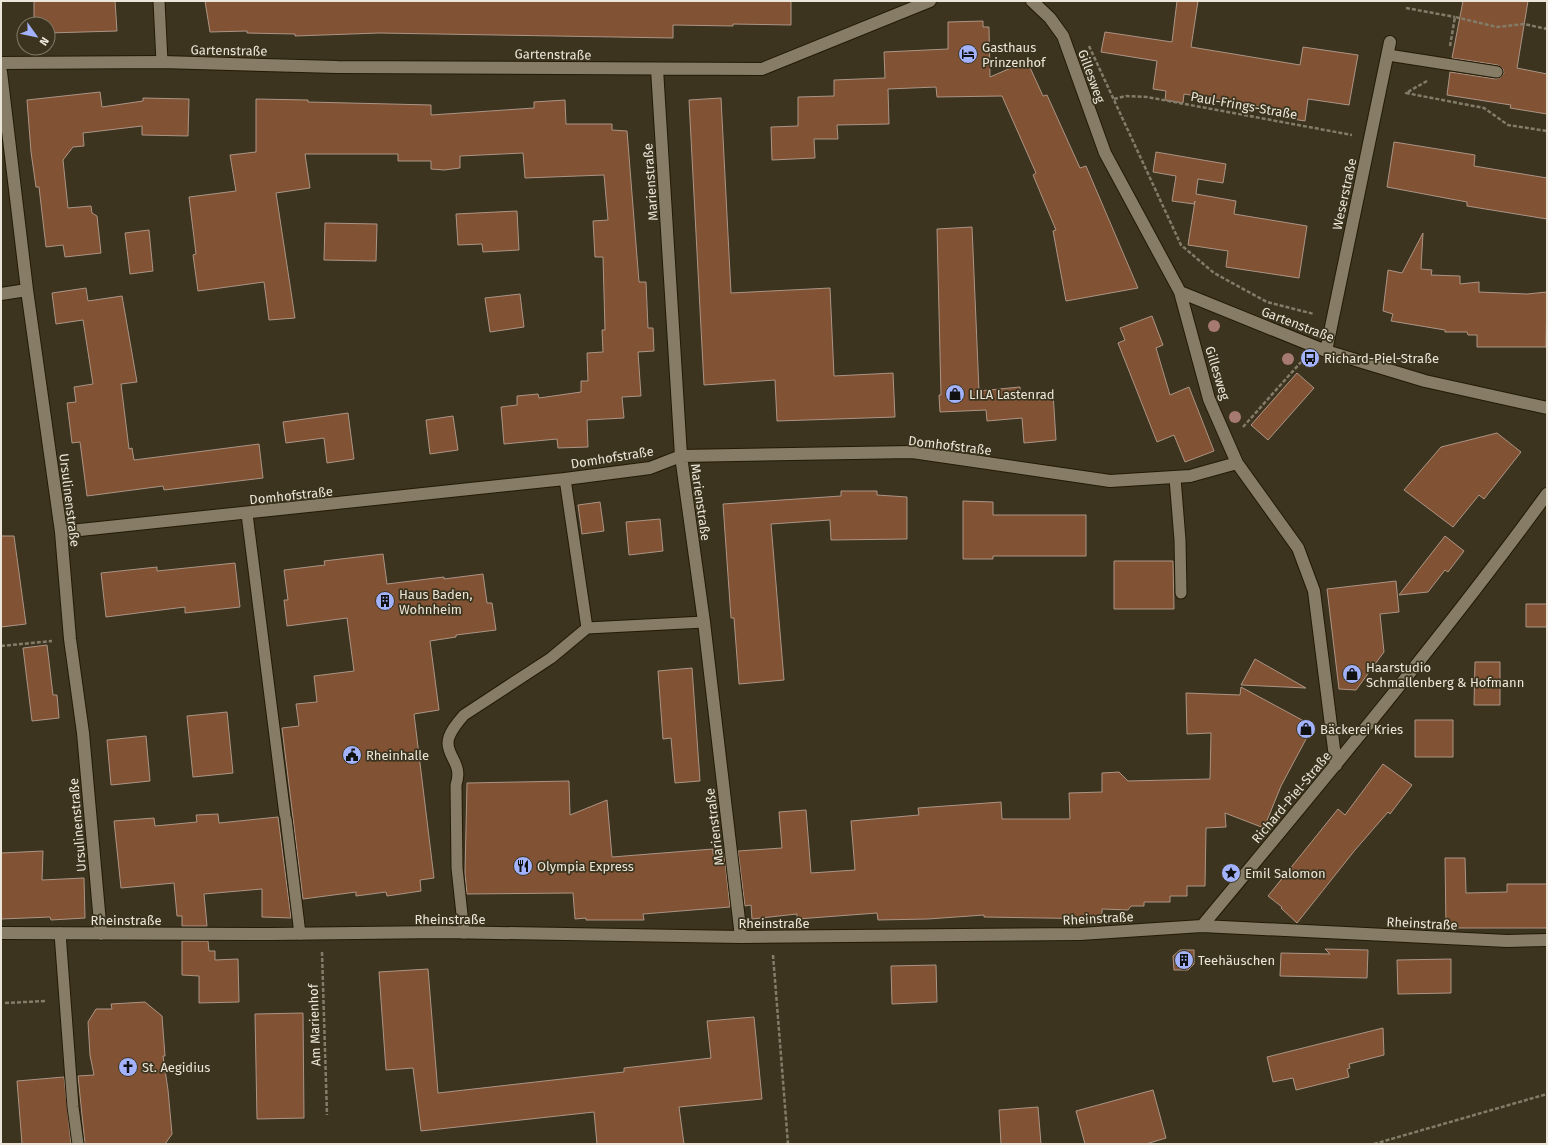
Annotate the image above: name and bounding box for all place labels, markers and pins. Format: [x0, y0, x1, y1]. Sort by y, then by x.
place label: Gasthaus Prinzenhof [982, 40, 1047, 70]
hotel icon: Gasthaus Prinzenhof [957, 43, 979, 65]
bus stop icon: Richard-Piel-Straße [1299, 347, 1321, 369]
place label: Richard-Piel-Straße [1324, 351, 1439, 366]
shop icon: LILA Lastenrad [944, 383, 966, 405]
place label: LILA Lastenrad [969, 387, 1055, 402]
place label: Haus Baden, Wohnheim [399, 587, 473, 617]
building icon: Haus Baden, Wohnheim [374, 590, 396, 612]
place label: Haarstudio Schmallenberg & Hofmann [1366, 660, 1524, 690]
shop icon: Haarstudio Schmallenberg & Hofmann [1341, 663, 1363, 685]
shop icon: Bäckerei Kries [1295, 718, 1317, 740]
place label: Bäckerei Kries [1320, 722, 1403, 737]
public building icon: Rheinhalle [341, 744, 363, 766]
place label: Rheinhalle [366, 748, 429, 763]
restaurant icon: Olympia Express [512, 855, 534, 877]
place label: Olympia Express [537, 859, 634, 874]
place icon: Emil Salomon [1220, 862, 1242, 884]
place label: Emil Salomon [1245, 866, 1326, 881]
building icon: Teehäuschen [1173, 949, 1195, 971]
place label: Teehäuschen [1198, 953, 1275, 968]
church icon: St. Aegidius [117, 1056, 139, 1078]
place label: St. Aegidius [142, 1060, 210, 1075]

